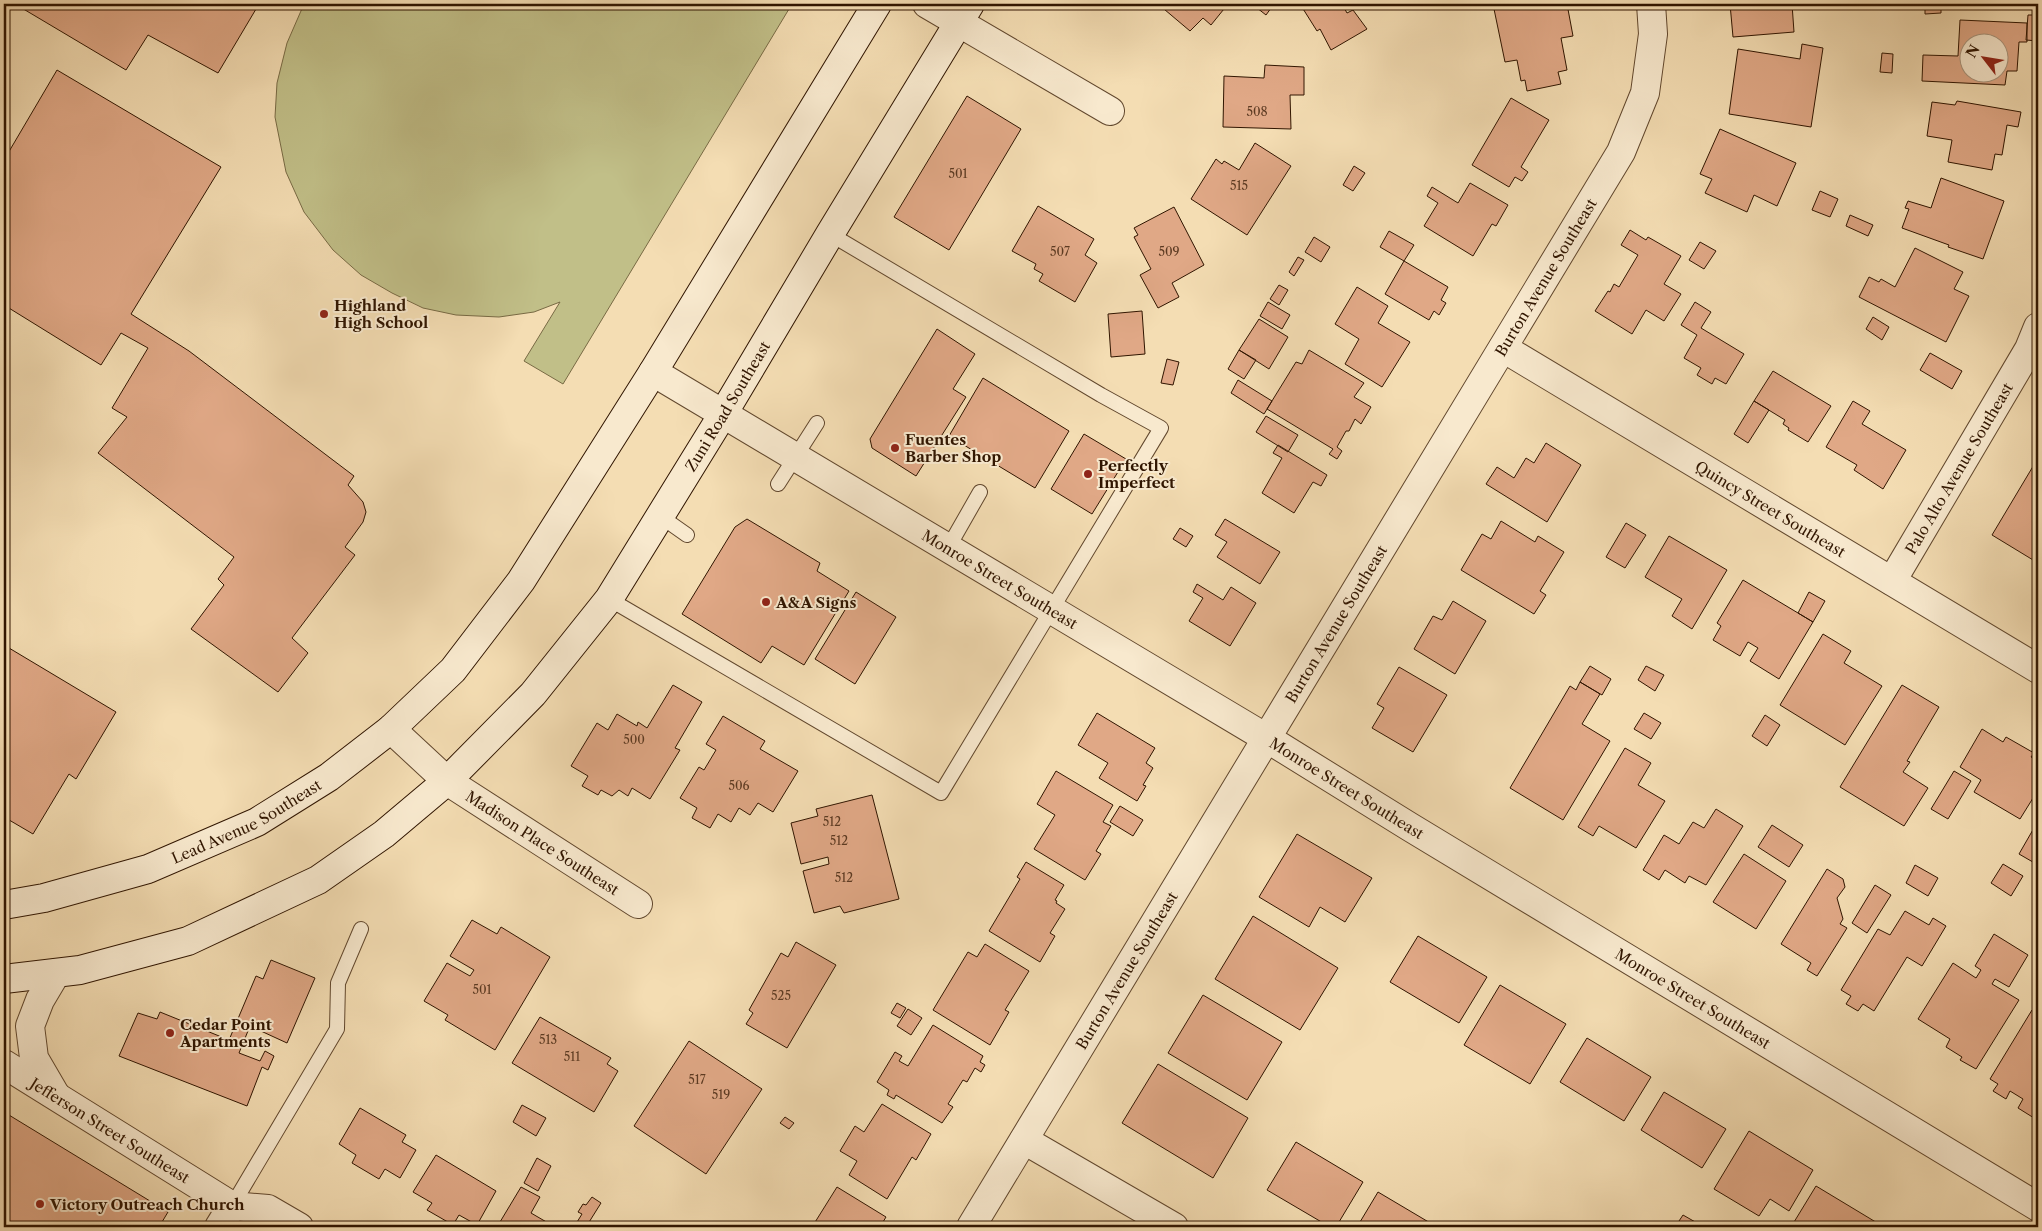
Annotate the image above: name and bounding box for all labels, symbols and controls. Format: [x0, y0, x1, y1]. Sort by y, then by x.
north arrow [1960, 32, 2010, 82]
text: N [1962, 41, 1984, 61]
house number: 508 [1246, 104, 1268, 119]
house number: 501 [948, 166, 968, 181]
house number: 515 [1230, 178, 1248, 193]
street label: Burton Avenue Southeast [1490, 194, 1601, 359]
house number: 507 [1050, 244, 1070, 259]
house number: 509 [1158, 244, 1180, 259]
place label: Highland High School [334, 296, 428, 332]
marker: Highland High School [318, 308, 330, 320]
street label: Zuni Road Southeast [681, 337, 774, 475]
street label: Palo Alto Avenue Southeast [1901, 378, 2017, 557]
place label: Fuentes Barber Shop [905, 430, 1001, 466]
marker: Fuentes Barber Shop [889, 442, 901, 454]
place label: Perfectly Imperfect [1098, 456, 1175, 492]
street label: Quincy Street Southeast [1692, 456, 1850, 561]
marker: Perfectly Imperfect [1082, 468, 1094, 480]
street label: Monroe Street Southeast [919, 525, 1082, 633]
street label: Burton Avenue Southeast [1281, 541, 1391, 706]
place label: A&A Signs [775, 593, 857, 612]
marker: A&A Signs [760, 596, 772, 608]
house number: 500 [623, 732, 645, 747]
street label: Monroe Street Southeast [1266, 733, 1428, 843]
street label: Lead Avenue Southeast [168, 774, 325, 867]
house number: 506 [728, 778, 750, 793]
street label: Madison Place Southeast [462, 786, 623, 899]
house number: 512 [823, 814, 841, 829]
house number: 512 [830, 833, 848, 848]
house number: 512 [835, 870, 853, 885]
street label: Burton Avenue Southeast [1071, 887, 1182, 1053]
street label: Monroe Street Southeast [1612, 944, 1775, 1053]
house number: 501 [472, 982, 492, 997]
house number: 525 [771, 988, 791, 1003]
place label: Cedar Point Apartments [179, 1015, 272, 1051]
marker: Cedar Point Apartments [164, 1027, 176, 1039]
house number: 513 [539, 1032, 557, 1047]
house number: 511 [564, 1049, 580, 1064]
street label: Jefferson Street Southeast [25, 1072, 194, 1187]
house number: 517 [688, 1072, 706, 1087]
house number: 519 [712, 1087, 730, 1102]
place label: Victory Outreach Church [49, 1195, 245, 1214]
marker: Victory Outreach Church [34, 1198, 46, 1210]

